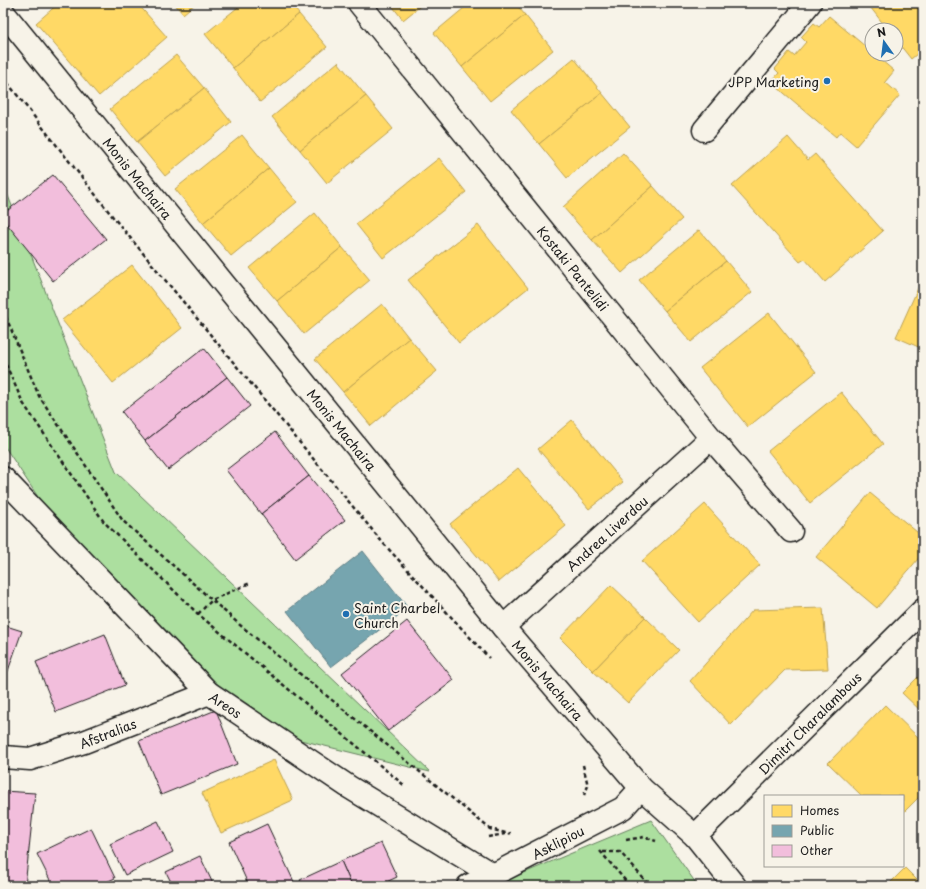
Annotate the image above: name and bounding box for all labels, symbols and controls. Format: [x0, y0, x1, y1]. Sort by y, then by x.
north arrow [864, 22, 904, 62]
text: N [875, 22, 888, 41]
place label: JPP Marketing [728, 72, 819, 91]
marker: JPP Marketing [822, 76, 832, 86]
street label: Monis Machaira [99, 133, 178, 224]
street label: Kostaki Pantelidi [533, 222, 614, 315]
street label: Monis Machaira [303, 385, 382, 475]
street label: Andrea Liverdou [562, 491, 652, 575]
place label: Saint Charbel Church [354, 598, 440, 632]
marker: Saint Charbel Church [341, 609, 351, 619]
street label: Monis Machaira [508, 635, 589, 725]
street label: Dimitri Charalambous [754, 667, 865, 778]
street label: Areos [206, 687, 246, 722]
street label: Afstralias [76, 713, 139, 752]
legend [764, 795, 904, 867]
text: Homes [800, 801, 839, 819]
street label: Asklipiou [528, 820, 587, 863]
text: Public [800, 821, 834, 839]
text: Other [800, 841, 833, 859]

